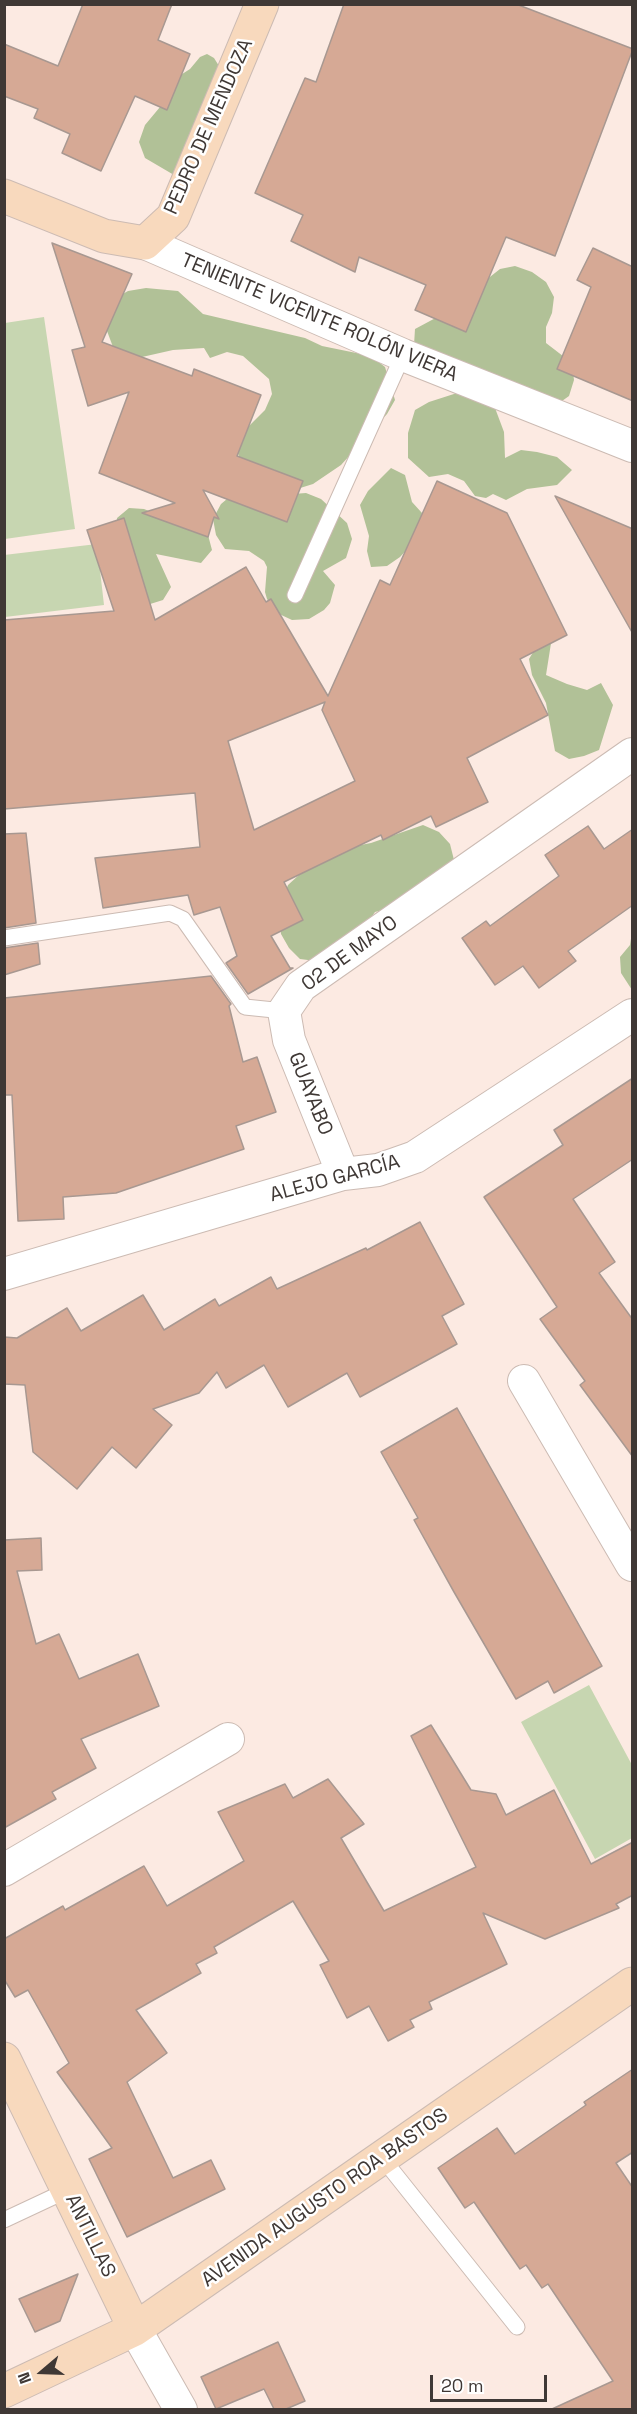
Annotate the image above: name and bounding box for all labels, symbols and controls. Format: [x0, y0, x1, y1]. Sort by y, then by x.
street label: PEDRO DE MENDOZA [159, 35, 259, 219]
street label: TENIENTE VICENTE ROLÓN VIERA [177, 249, 461, 387]
street label: 02 DE MAYO [297, 911, 403, 997]
street label: GUAYABO [283, 1049, 337, 1139]
street label: ALEJO GARCÍA [267, 1150, 403, 1208]
street label: AVENIDA AUGUSTO ROA BASTOS [197, 2103, 453, 2293]
street label: ANTILLAS [60, 2191, 120, 2281]
north arrow [12, 2342, 72, 2402]
scale bar [433, 2363, 550, 2401]
text: N [13, 2370, 36, 2387]
text: 20 m [441, 2374, 484, 2397]

